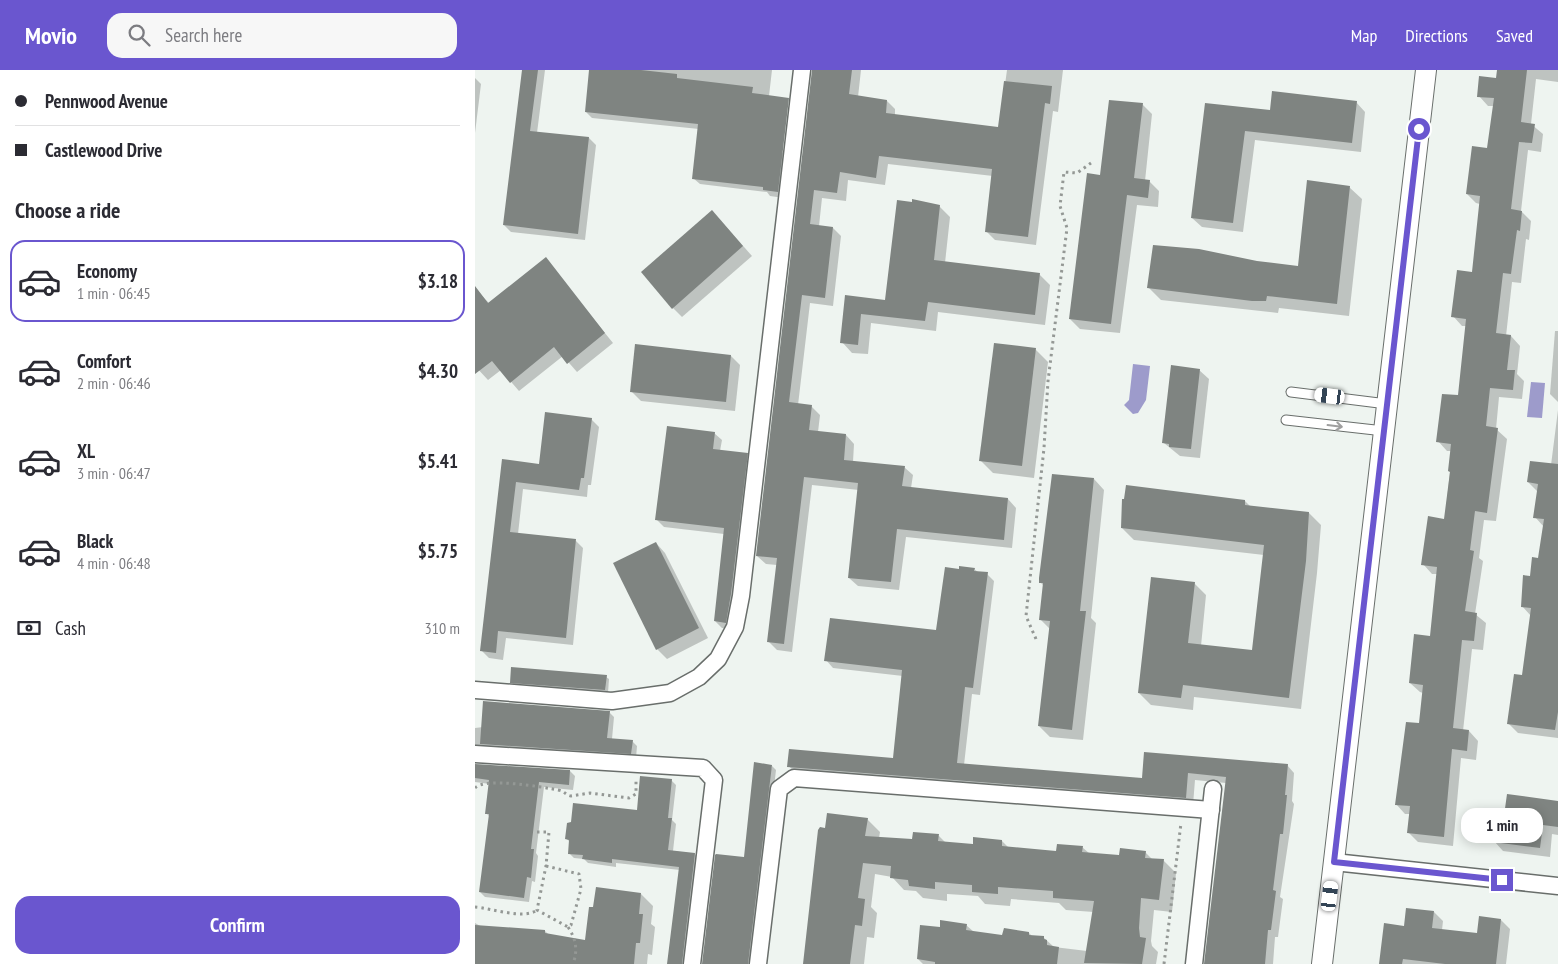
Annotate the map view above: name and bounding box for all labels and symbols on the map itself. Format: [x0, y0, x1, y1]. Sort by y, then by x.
route start [1408, 118, 1430, 140]
car [1314, 387, 1345, 405]
one-way arrow [1327, 421, 1343, 431]
callout: 1 min [1461, 808, 1543, 842]
route end [1491, 869, 1513, 891]
car [1320, 880, 1339, 912]

